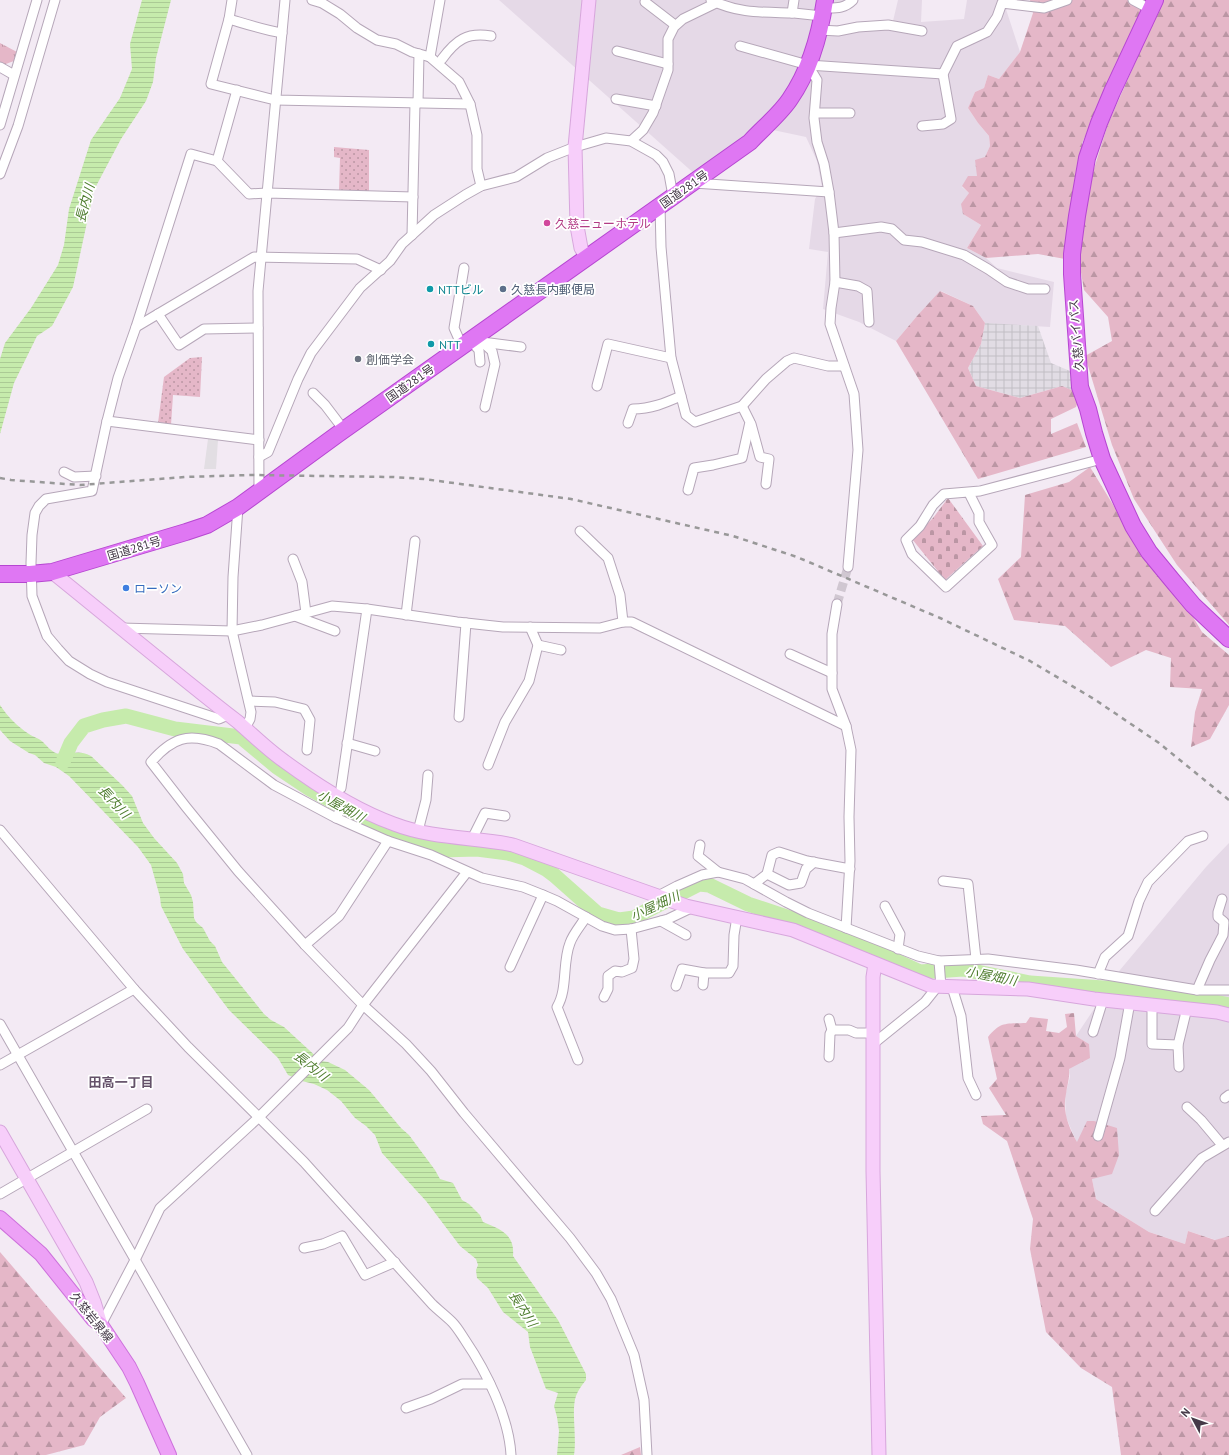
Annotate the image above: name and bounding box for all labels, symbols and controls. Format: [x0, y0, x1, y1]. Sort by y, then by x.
street label: 国道281号 [657, 167, 711, 211]
water label: 長内川 [72, 180, 99, 224]
place label: 久慈ニューホテル [555, 216, 651, 231]
marker: 久慈ニューホテル [542, 218, 552, 228]
place label: NTTビル [438, 282, 484, 297]
place label: 久慈長内郵便局 [511, 282, 595, 297]
marker: NTTビル [425, 284, 435, 294]
marker: 久慈長内郵便局 [498, 284, 508, 294]
street label: 久慈バイパス [1065, 299, 1087, 371]
place label: NTT [439, 337, 461, 352]
marker: NTT [426, 339, 436, 349]
place label: 創価学会 [366, 352, 414, 367]
marker: 創価学会 [353, 354, 363, 364]
street label: 国道281号 [383, 361, 437, 405]
street label: 国道281号 [105, 533, 163, 563]
place label: ローソン [134, 581, 182, 596]
marker: ローソン [121, 583, 131, 593]
water label: 長内川 [94, 782, 135, 824]
water label: 小屋畑川 [314, 786, 370, 827]
water label: 小屋畑川 [628, 886, 684, 925]
water label: 小屋畑川 [964, 963, 1020, 990]
water label: 長内川 [290, 1047, 333, 1086]
district label: 田高一丁目 [88, 1074, 154, 1091]
water label: 長内川 [505, 1288, 542, 1332]
street label: 久慈岩泉線 [67, 1289, 117, 1345]
north arrow [1173, 1399, 1213, 1439]
text: N [1178, 1405, 1193, 1420]

